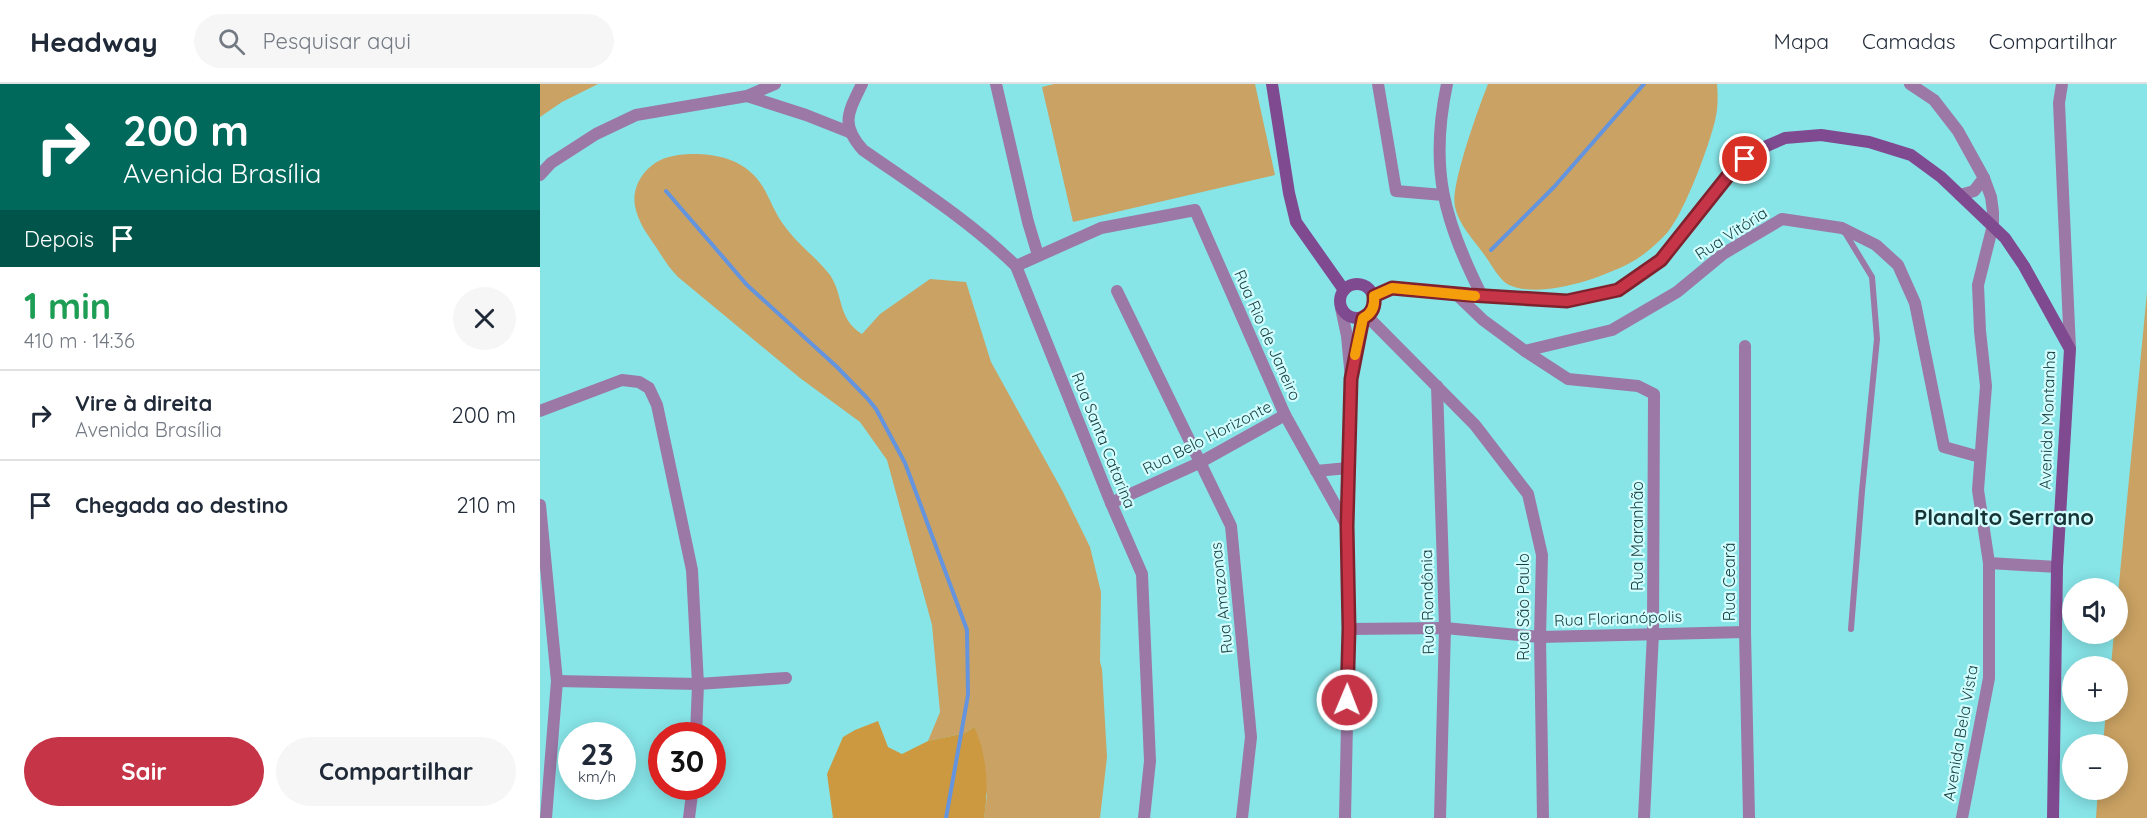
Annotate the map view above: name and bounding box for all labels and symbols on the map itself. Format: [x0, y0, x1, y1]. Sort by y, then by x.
pin [1719, 133, 1770, 184]
street label: Rua Vitória [1691, 202, 1771, 264]
street label: Rua Rio de Janeiro [1230, 267, 1306, 403]
street label: Avenida Montanha [2035, 350, 2059, 490]
street label: Rua Santa Catarina [1068, 369, 1140, 511]
street label: Rua Belo Horizonte [1139, 396, 1275, 478]
street label: Rua Maranhão [1627, 481, 1647, 591]
district label: Planalto Serrano [1914, 503, 2094, 531]
street label: Rua Amazonas [1205, 541, 1237, 655]
street label: Rua Ceará [1719, 543, 1739, 621]
street label: Rua Rondônia [1416, 549, 1438, 655]
street label: Rua São Paulo [1513, 553, 1533, 661]
street label: Rua Florianópolis [1554, 606, 1682, 630]
street label: Avenida Bela Vista [1938, 663, 1982, 803]
position arrow [1315, 668, 1379, 732]
speed limit sign: 30 [648, 722, 726, 800]

